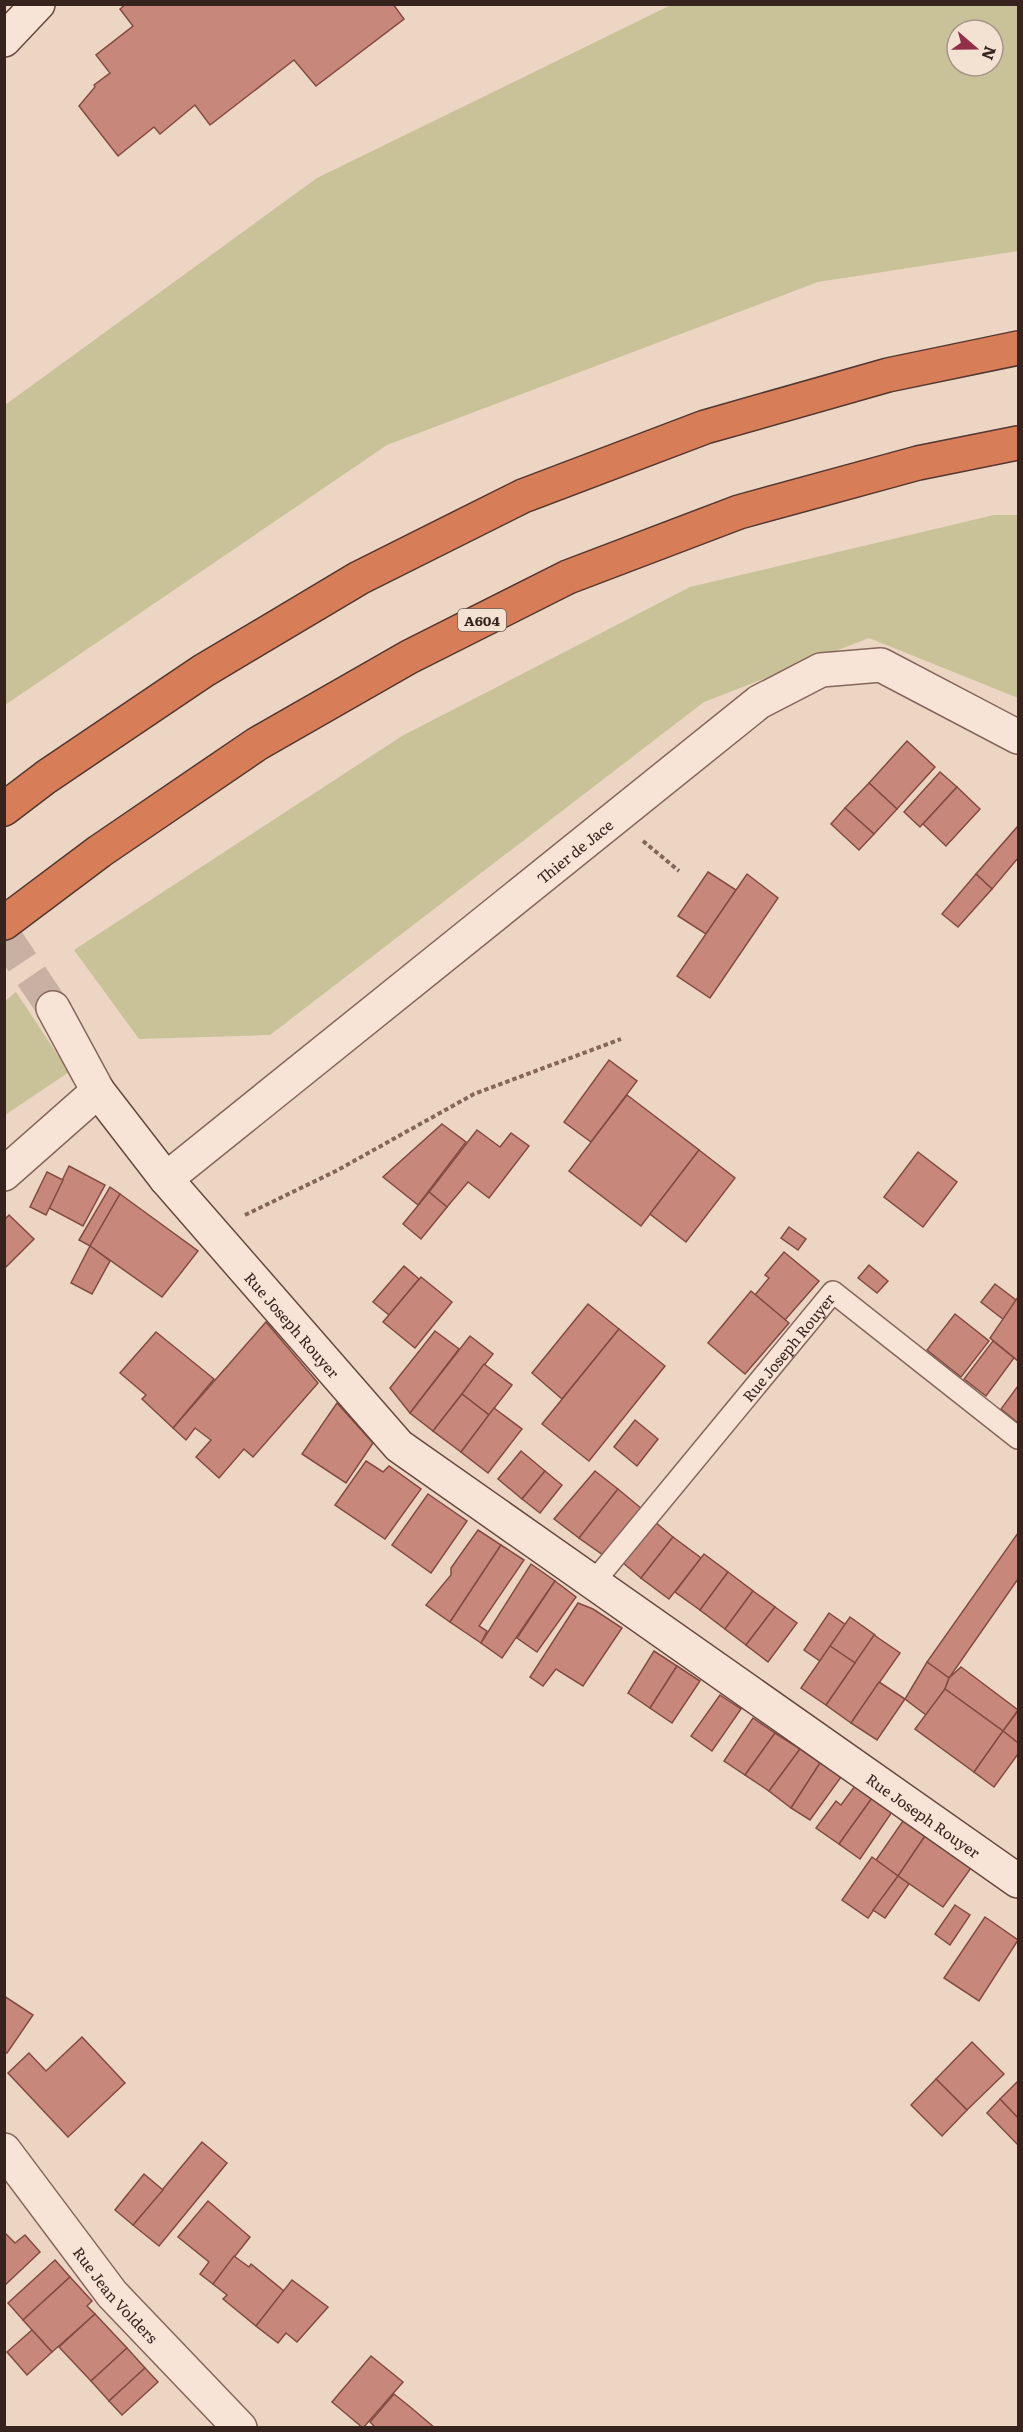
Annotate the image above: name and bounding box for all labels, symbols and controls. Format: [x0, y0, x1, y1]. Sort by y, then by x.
north arrow [945, 18, 1005, 78]
text: N [976, 43, 1004, 64]
road number: A604 [458, 609, 506, 631]
street label: Thier de Jace [531, 813, 618, 888]
street label: Rue Joseph Rouyer [240, 1266, 346, 1382]
street label: Rue Joseph Rouyer [736, 1288, 839, 1406]
street label: Rue Joseph Rouyer [862, 1767, 985, 1863]
street label: Rue Jean Volders [68, 2241, 164, 2348]

